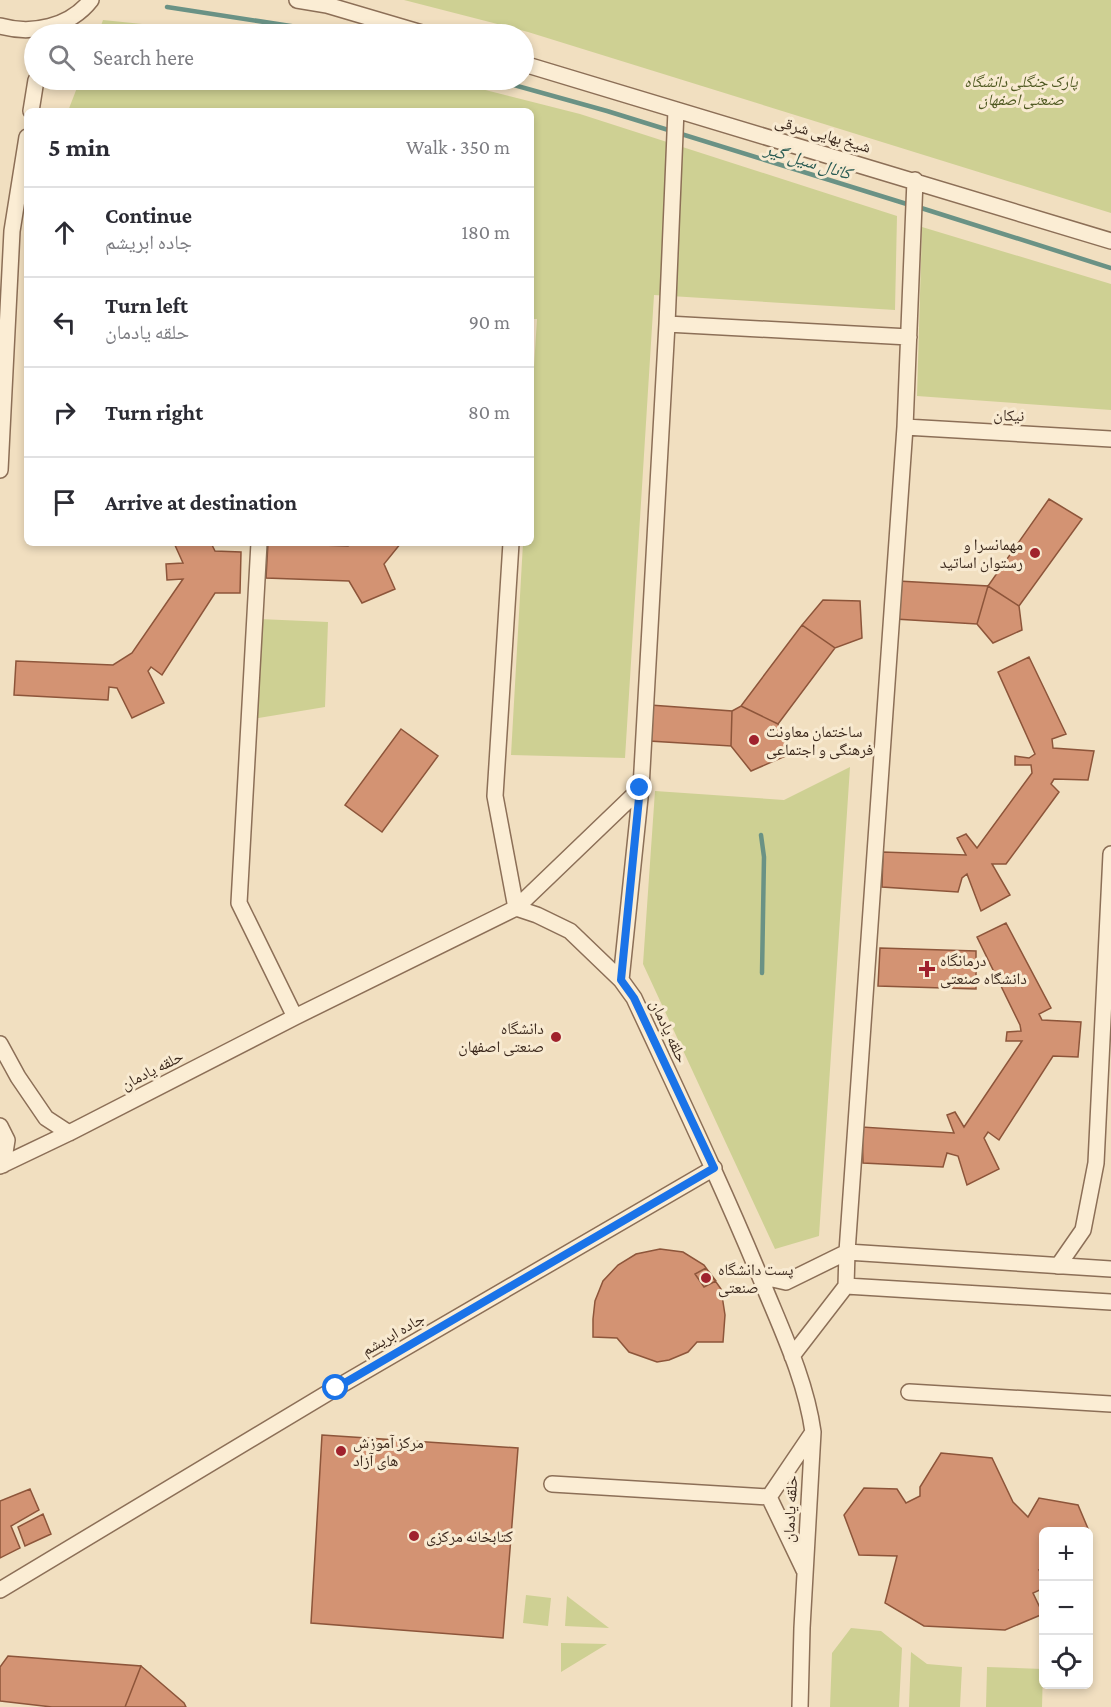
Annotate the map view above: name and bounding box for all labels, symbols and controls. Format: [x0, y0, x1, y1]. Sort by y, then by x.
search box [24, 24, 534, 90]
icon: search [45, 41, 78, 74]
text: Search here [93, 45, 194, 70]
park label: پارک جنگلی دانشگاه صنعتی اصفهان [964, 73, 1078, 110]
street label: شیخ بهایی شرقی [773, 112, 873, 158]
text: 5 min [48, 133, 110, 162]
text: Walk · 350 m [406, 136, 510, 158]
water label: کانال سیل گیر [760, 138, 857, 186]
text: Continue [105, 203, 192, 228]
icon: ahead [48, 216, 81, 249]
text: 180 m [461, 221, 510, 243]
text: جاده ابریشم [105, 231, 192, 253]
text: Turn left [105, 293, 188, 318]
icon: left [48, 306, 81, 339]
text: 90 m [469, 311, 510, 333]
text: حلقه یادمان [105, 321, 189, 343]
icon: right [48, 396, 81, 429]
text: Turn right [105, 400, 203, 425]
text: 80 m [468, 401, 510, 423]
street label: نیکان [993, 406, 1025, 426]
icon: arrive [48, 486, 81, 519]
text: Arrive at destination [105, 490, 297, 515]
place label: مهمانسرا و رستوان اساتید [940, 536, 1023, 573]
marker: مهمانسرا و رستوان اساتید [1028, 546, 1042, 560]
place label: ساختمان معاونت فرهنگی و اجتماعی [766, 723, 873, 760]
marker: ساختمان معاونت فرهنگی و اجتماعی [747, 733, 761, 747]
route end [626, 774, 652, 800]
place label: درمانگاه دانشگاه صنعتی [940, 952, 1027, 989]
marker: درمانگاه دانشگاه صنعتی [918, 960, 936, 978]
street label: حلقه یادمان [645, 997, 691, 1066]
place label: دانشگاه صنعتی اصفهان [458, 1020, 544, 1057]
marker: دانشگاه صنعتی اصفهان [549, 1030, 563, 1044]
street label: حلقه یادمان [118, 1047, 187, 1095]
place label: پست دانشگاه صنعتی [718, 1261, 794, 1298]
marker: پست دانشگاه صنعتی [699, 1271, 713, 1285]
street label: جاده ابریشم [359, 1309, 428, 1360]
route start [322, 1374, 348, 1400]
place label: مرکز آموزش های آزاد [353, 1434, 424, 1471]
marker: مرکز آموزش های آزاد [334, 1444, 348, 1458]
street label: حلقه یادمان [780, 1475, 802, 1543]
map controls [1039, 1527, 1093, 1689]
button: + [1039, 1527, 1093, 1581]
place label: کتابخانه مرکزی [426, 1528, 513, 1547]
marker: کتابخانه مرکزی [407, 1529, 421, 1543]
button: − [1039, 1581, 1093, 1635]
button: locate [1039, 1635, 1093, 1689]

